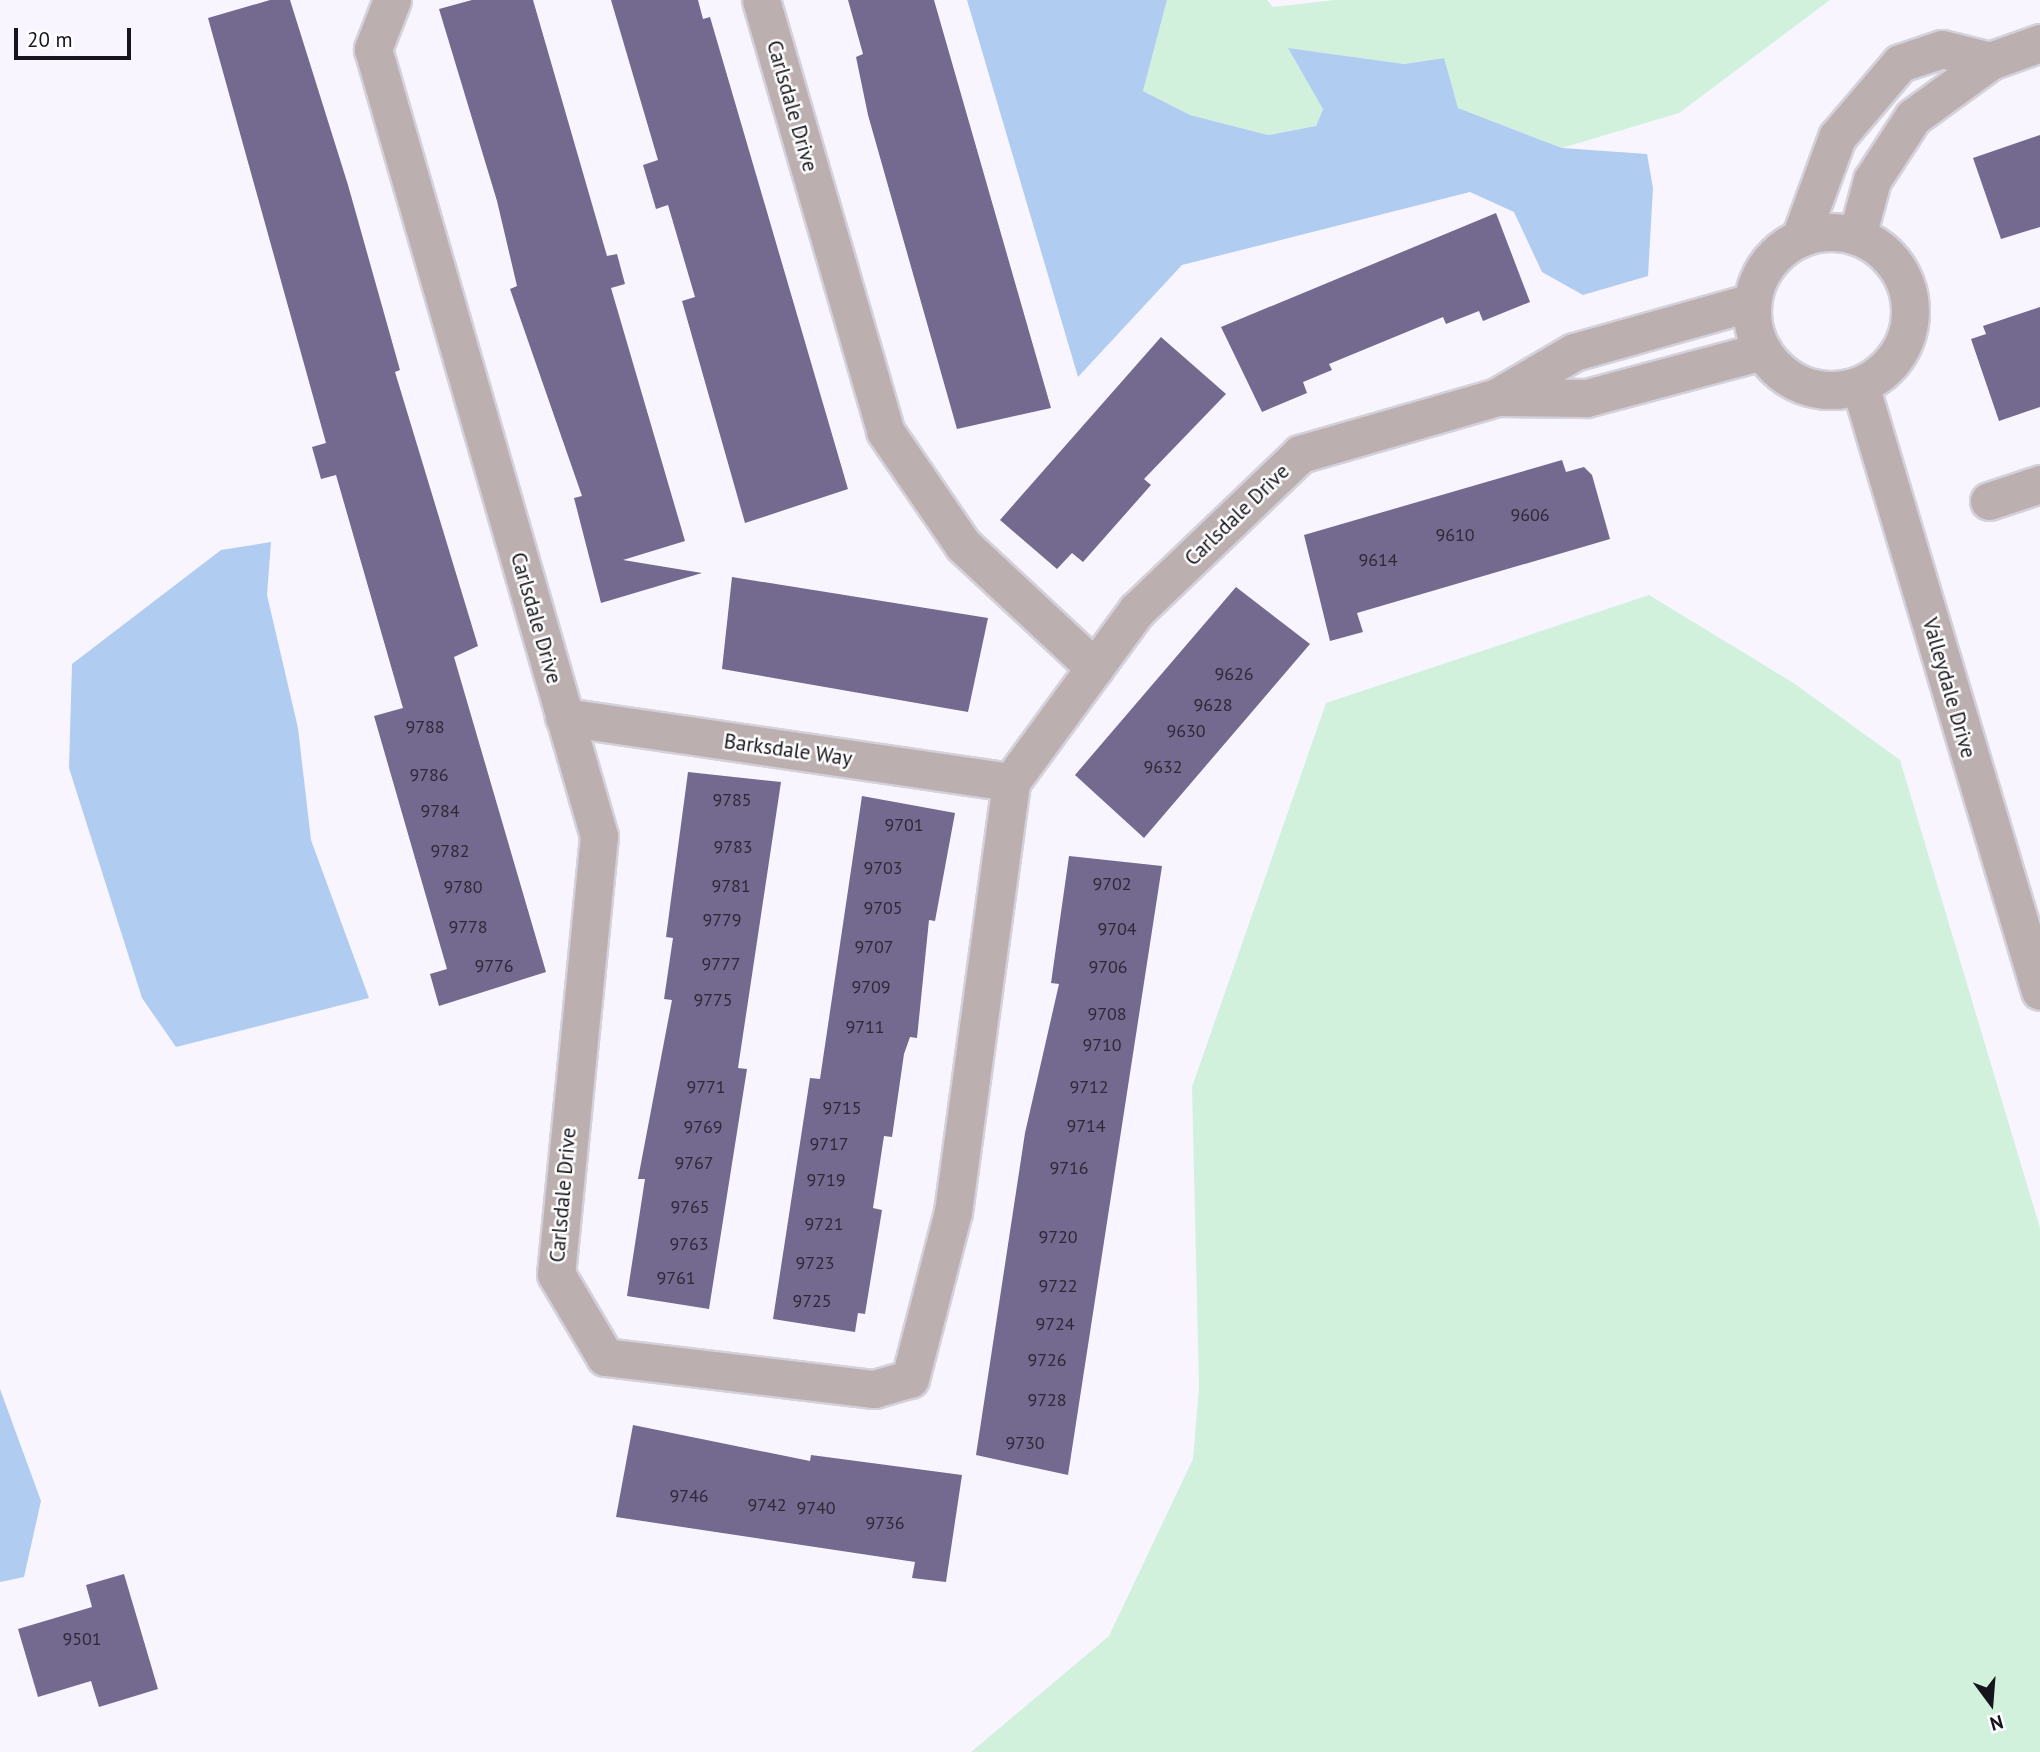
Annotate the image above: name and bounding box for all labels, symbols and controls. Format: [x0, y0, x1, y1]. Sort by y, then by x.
scale bar [18, 14, 135, 58]
text: 20 m [27, 26, 73, 53]
street label: Carlsdale Drive [761, 37, 823, 175]
street label: Carlsdale Drive [1180, 459, 1294, 571]
house number: 9606 [1510, 504, 1550, 526]
house number: 9610 [1435, 524, 1475, 546]
street label: Carlsdale Drive [505, 549, 567, 687]
house number: 9614 [1358, 549, 1398, 571]
street label: Valleydale Drive [1917, 615, 1981, 761]
house number: 9626 [1214, 663, 1254, 685]
house number: 9628 [1193, 694, 1233, 716]
house number: 9788 [405, 716, 445, 738]
house number: 9630 [1166, 720, 1206, 742]
street label: Barksdale Way [722, 729, 854, 771]
house number: 9632 [1143, 756, 1183, 778]
house number: 9786 [409, 764, 449, 786]
house number: 9785 [712, 789, 752, 811]
house number: 9784 [420, 800, 460, 822]
house number: 9701 [884, 814, 924, 836]
house number: 9783 [713, 836, 753, 858]
house number: 9782 [430, 840, 470, 862]
house number: 9703 [863, 857, 903, 879]
house number: 9702 [1092, 873, 1132, 895]
house number: 9781 [711, 875, 751, 897]
house number: 9780 [443, 876, 483, 898]
house number: 9705 [863, 897, 903, 919]
house number: 9779 [702, 909, 742, 931]
house number: 9778 [448, 916, 488, 938]
house number: 9704 [1097, 918, 1137, 940]
house number: 9707 [854, 936, 894, 958]
house number: 9777 [701, 953, 741, 975]
house number: 9776 [474, 955, 514, 977]
house number: 9706 [1088, 956, 1128, 978]
house number: 9709 [851, 976, 891, 998]
house number: 9775 [693, 989, 733, 1011]
house number: 9708 [1087, 1003, 1127, 1025]
house number: 9711 [845, 1016, 885, 1038]
house number: 9710 [1082, 1034, 1122, 1056]
house number: 9771 [686, 1076, 726, 1098]
house number: 9712 [1069, 1076, 1109, 1098]
house number: 9715 [822, 1097, 862, 1119]
house number: 9714 [1066, 1115, 1106, 1137]
house number: 9769 [683, 1116, 723, 1138]
street label: Carlsdale Drive [545, 1126, 581, 1264]
house number: 9717 [809, 1133, 849, 1155]
house number: 9767 [674, 1152, 714, 1174]
house number: 9716 [1049, 1157, 1089, 1179]
house number: 9719 [806, 1169, 846, 1191]
house number: 9765 [670, 1196, 710, 1218]
house number: 9721 [804, 1213, 844, 1235]
house number: 9720 [1038, 1226, 1078, 1248]
house number: 9763 [669, 1233, 709, 1255]
house number: 9723 [795, 1252, 835, 1274]
house number: 9761 [656, 1267, 696, 1289]
house number: 9722 [1038, 1275, 1078, 1297]
house number: 9725 [792, 1290, 832, 1312]
house number: 9724 [1035, 1313, 1075, 1335]
house number: 9726 [1027, 1349, 1067, 1371]
house number: 9728 [1027, 1389, 1067, 1411]
house number: 9730 [1005, 1432, 1045, 1454]
house number: 9746 [669, 1485, 709, 1507]
house number: 9742 [747, 1494, 787, 1516]
house number: 9740 [796, 1497, 836, 1519]
house number: 9736 [865, 1512, 905, 1534]
house number: 9501 [62, 1628, 102, 1650]
north arrow [1956, 1668, 2026, 1738]
text: N [1987, 1710, 2006, 1736]

